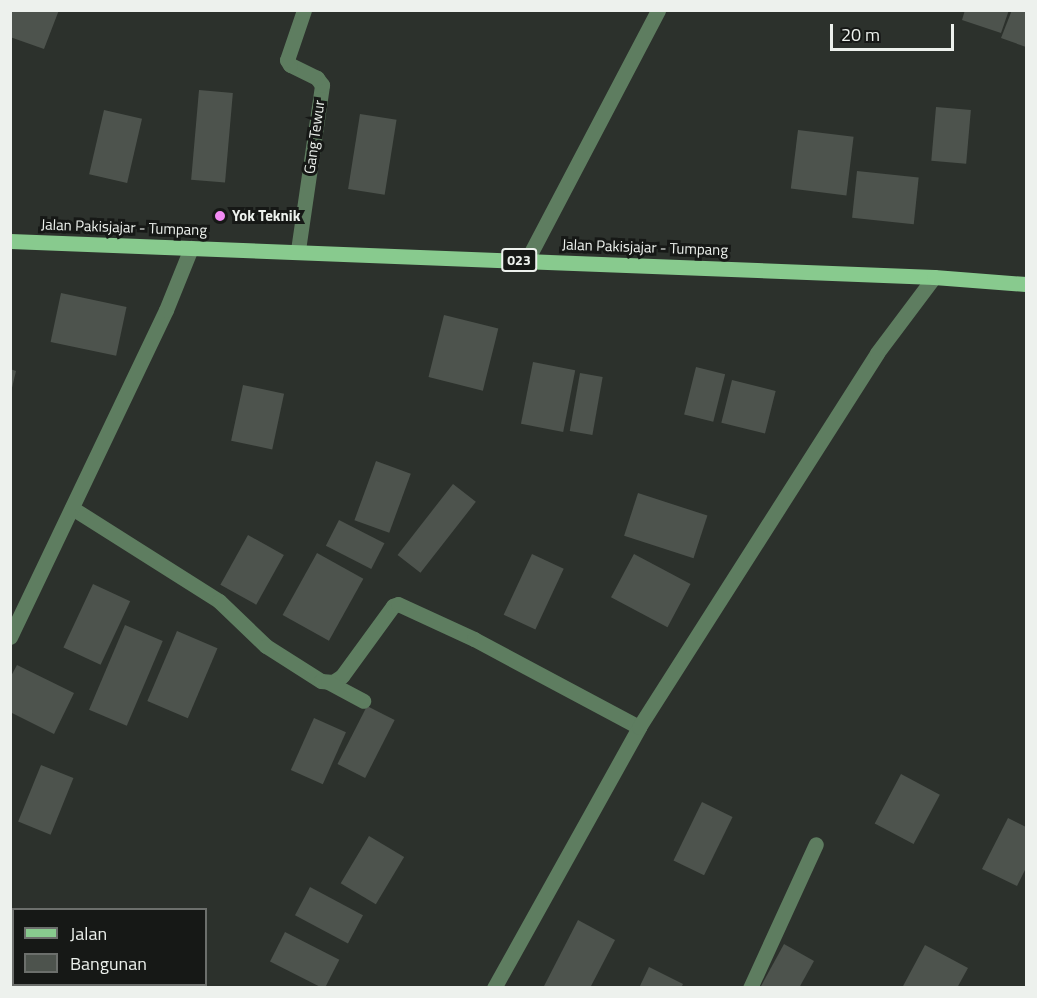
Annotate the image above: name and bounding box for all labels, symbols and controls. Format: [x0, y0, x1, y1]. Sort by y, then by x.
scale bar [833, 12, 958, 50]
text: 20 m [841, 21, 880, 48]
street label: Gang Tewur [300, 99, 328, 175]
place label: Yok Teknik [232, 207, 300, 225]
marker: Yok Teknik [213, 209, 227, 223]
street label: Jalan Pakisjajar - Tumpang [41, 215, 207, 239]
street label: Jalan Pakisjajar - Tumpang [562, 235, 728, 259]
road number: 023 [501, 249, 537, 271]
legend [12, 908, 207, 986]
text: Jalan [70, 920, 107, 947]
text: Bangunan [70, 950, 147, 977]

